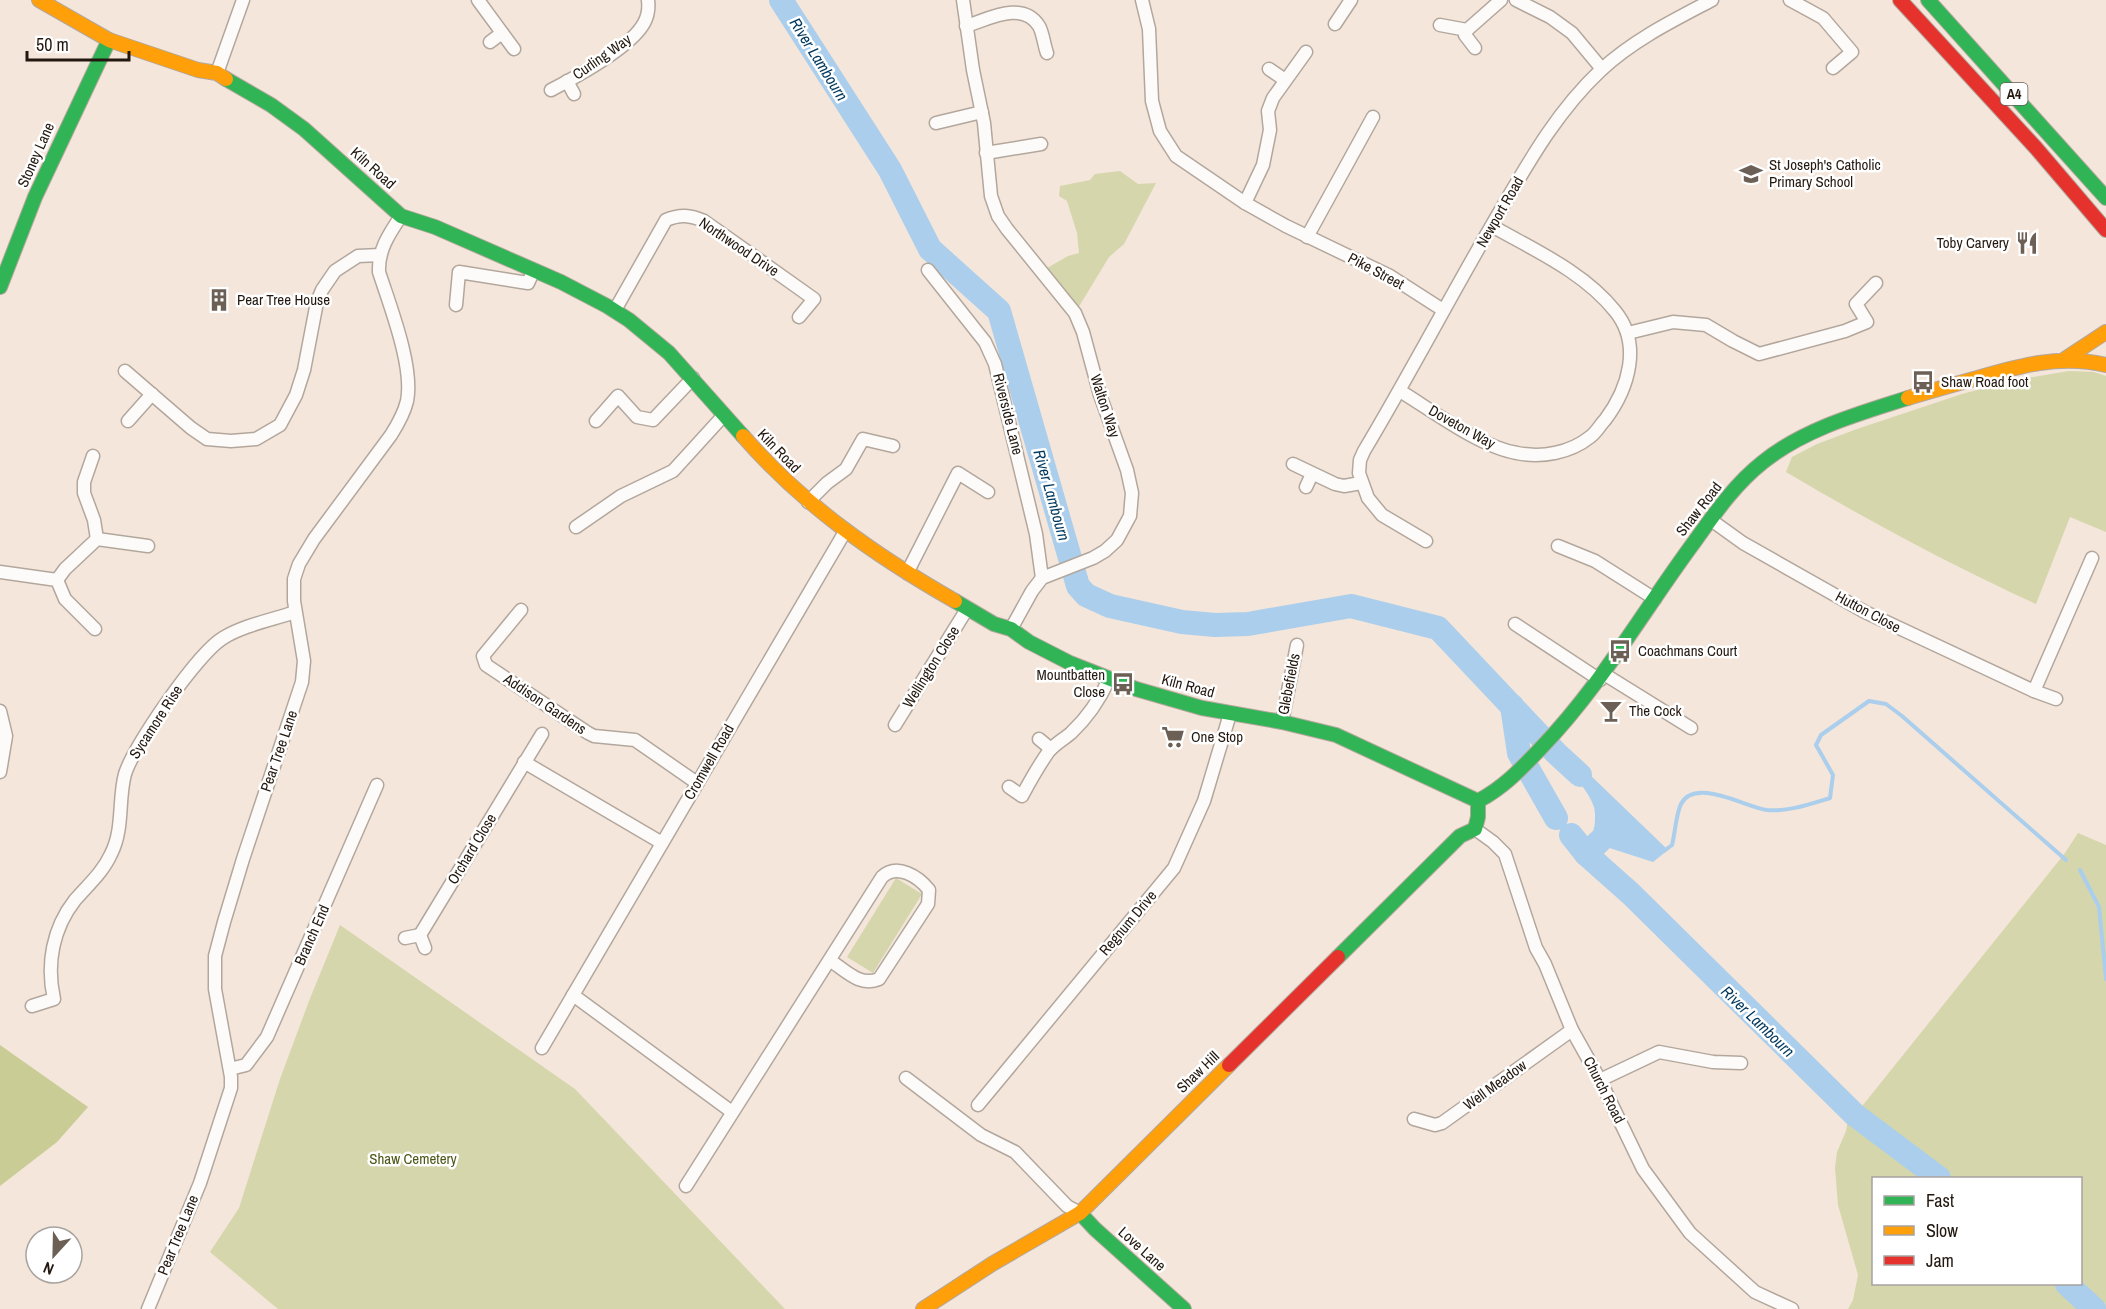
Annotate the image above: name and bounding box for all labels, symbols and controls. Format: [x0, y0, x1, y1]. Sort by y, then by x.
water label: River Lambourn [785, 13, 853, 105]
scale bar [27, 24, 129, 62]
street label: Curling Way [568, 28, 636, 84]
text: 50 m [36, 32, 69, 57]
road number: A4 [2000, 83, 2028, 105]
street label: Stoney Lane [12, 119, 59, 191]
street label: Kiln Road [346, 142, 400, 194]
place label: St Joseph's Catholic Primary School [1769, 154, 1881, 192]
school or university icon: St Joseph's Catholic Primary School [1738, 161, 1764, 187]
street label: Newport Road [1471, 172, 1528, 251]
street label: Northwood Drive [695, 212, 784, 281]
restaurant icon: Toby Carvery [2014, 230, 2040, 256]
place label: Toby Carvery [1937, 232, 2010, 253]
street label: Pike Street [1344, 247, 1409, 294]
building icon: Pear Tree House [206, 287, 232, 313]
place label: Pear Tree House [237, 289, 330, 310]
bus stop icon: Shaw Road foot [1910, 369, 1936, 395]
street label: Riverside Lane [988, 371, 1029, 457]
street label: Walton Way [1085, 371, 1126, 441]
place label: Shaw Road foot [1941, 371, 2029, 392]
street label: Doveton Way [1425, 400, 1500, 454]
street label: Kiln Road [753, 424, 806, 477]
water label: River Lambourn [1028, 447, 1076, 543]
street label: Shaw Road [1671, 477, 1726, 540]
street label: Hutton Close [1832, 586, 1905, 638]
street label: Wellington Close [897, 622, 964, 712]
bus stop icon: Coachmans Court [1607, 638, 1633, 664]
place label: Coachmans Court [1638, 640, 1738, 661]
street label: Glebefields [1272, 651, 1305, 716]
place label: Mountbatten Close [1037, 664, 1105, 702]
street label: Addison Gardens [499, 668, 591, 739]
street label: Kiln Road [1159, 668, 1217, 703]
bus stop icon: Mountbatten Close [1110, 671, 1136, 697]
street label: Sycamore Rise [124, 681, 187, 763]
bar icon: The Cock [1598, 698, 1624, 724]
place label: The Cock [1629, 700, 1682, 721]
street label: Pear Tree Lane [255, 707, 302, 794]
street label: Cromwell Road [678, 720, 739, 803]
supermarket icon: One Stop [1160, 724, 1186, 750]
place label: One Stop [1191, 726, 1243, 747]
street label: Orchard Close [442, 809, 501, 888]
street label: Regnum Drive [1094, 885, 1161, 960]
street label: Branch End [289, 901, 334, 968]
water label: River Lambourn [1717, 980, 1799, 1062]
street label: Shaw Hill [1172, 1046, 1224, 1097]
street label: Church Road [1579, 1053, 1630, 1127]
street label: Well Meadow [1459, 1054, 1531, 1115]
park label: Shaw Cemetery [369, 1148, 458, 1169]
legend [1872, 1177, 2082, 1285]
text: Fast [1926, 1188, 1954, 1213]
street label: Pear Tree Lane [152, 1191, 203, 1278]
text: Slow [1926, 1218, 1958, 1243]
street label: Love Lane [1114, 1222, 1171, 1276]
north arrow [24, 1225, 84, 1285]
text: Jam [1926, 1248, 1954, 1273]
text: N [40, 1257, 57, 1281]

